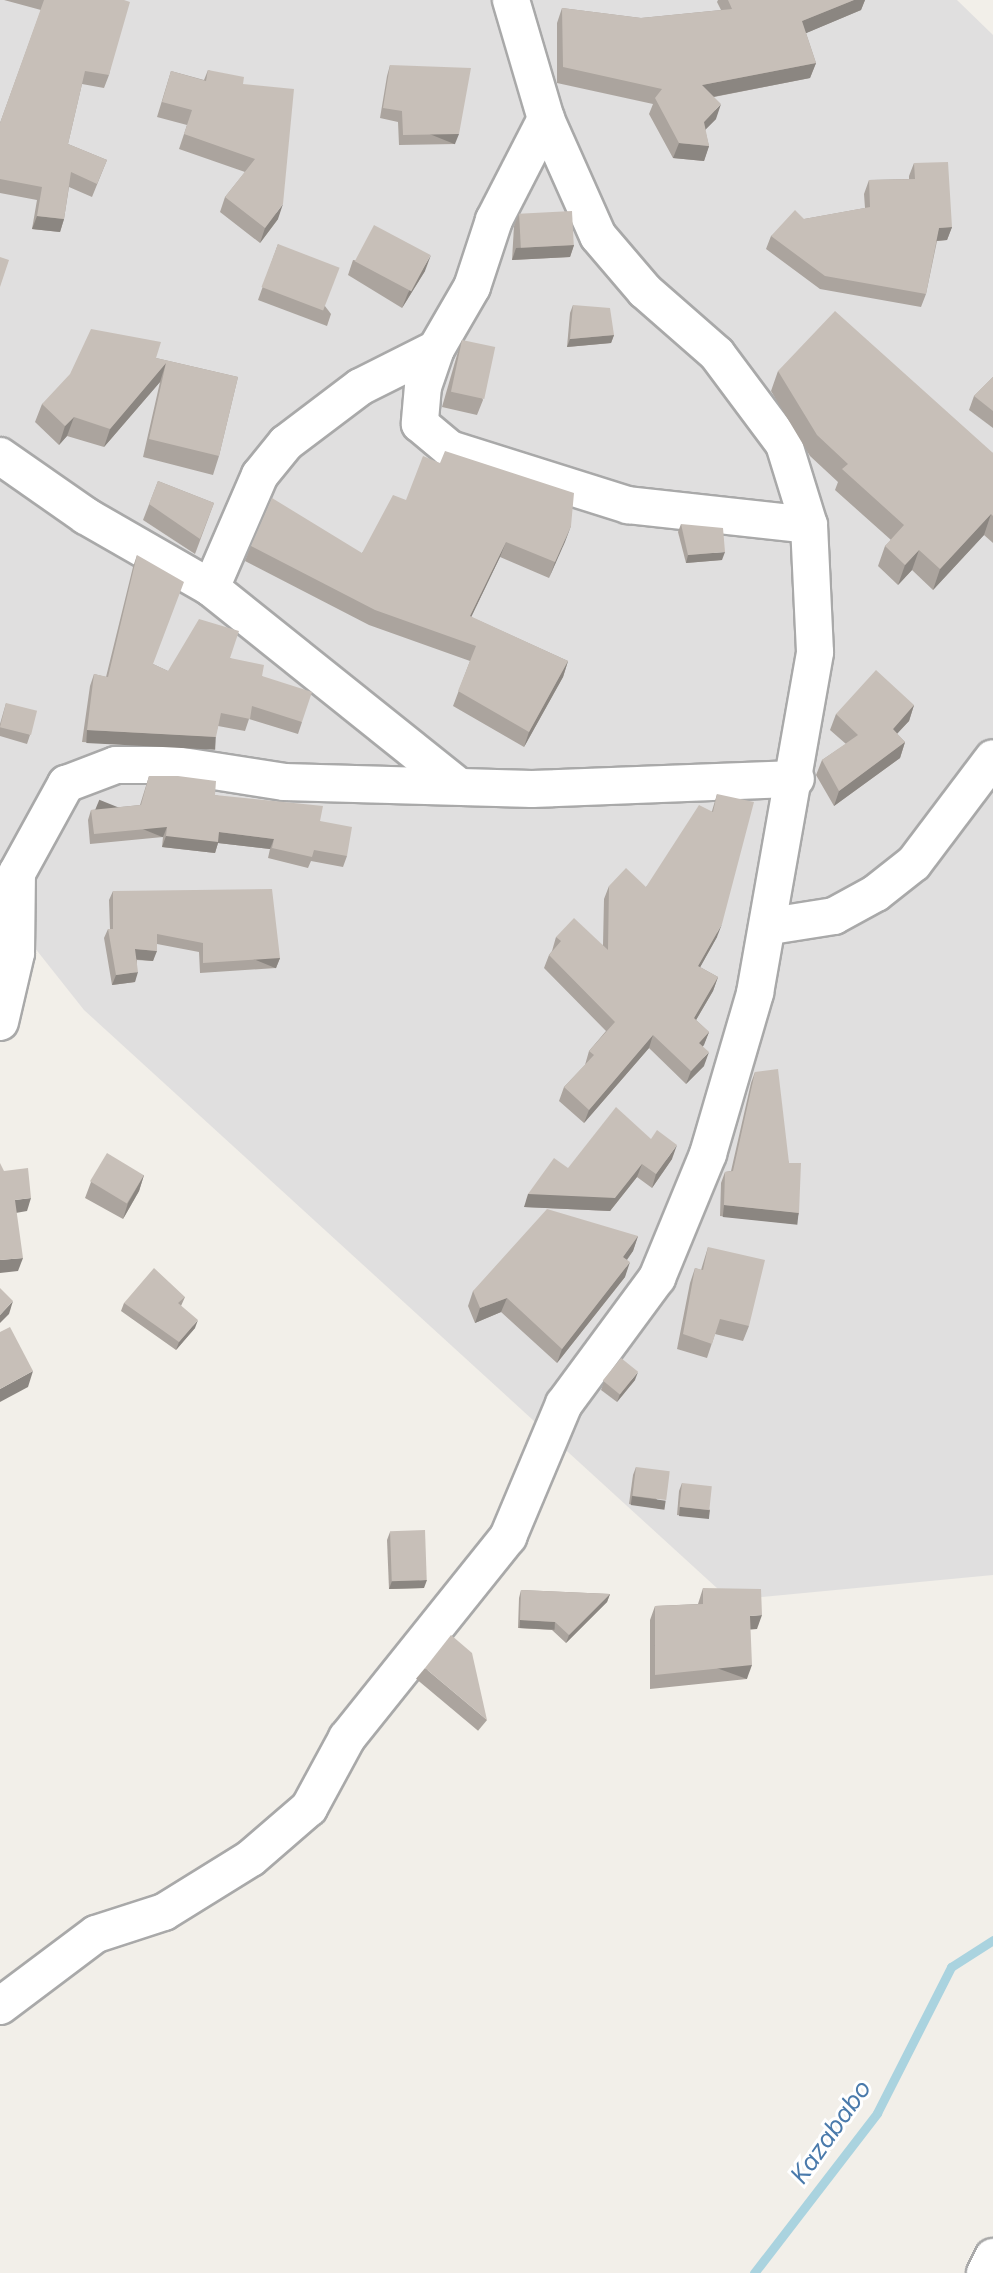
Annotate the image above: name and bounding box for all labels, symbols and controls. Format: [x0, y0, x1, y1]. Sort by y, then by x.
water label: Kazababo [784, 2074, 878, 2190]

